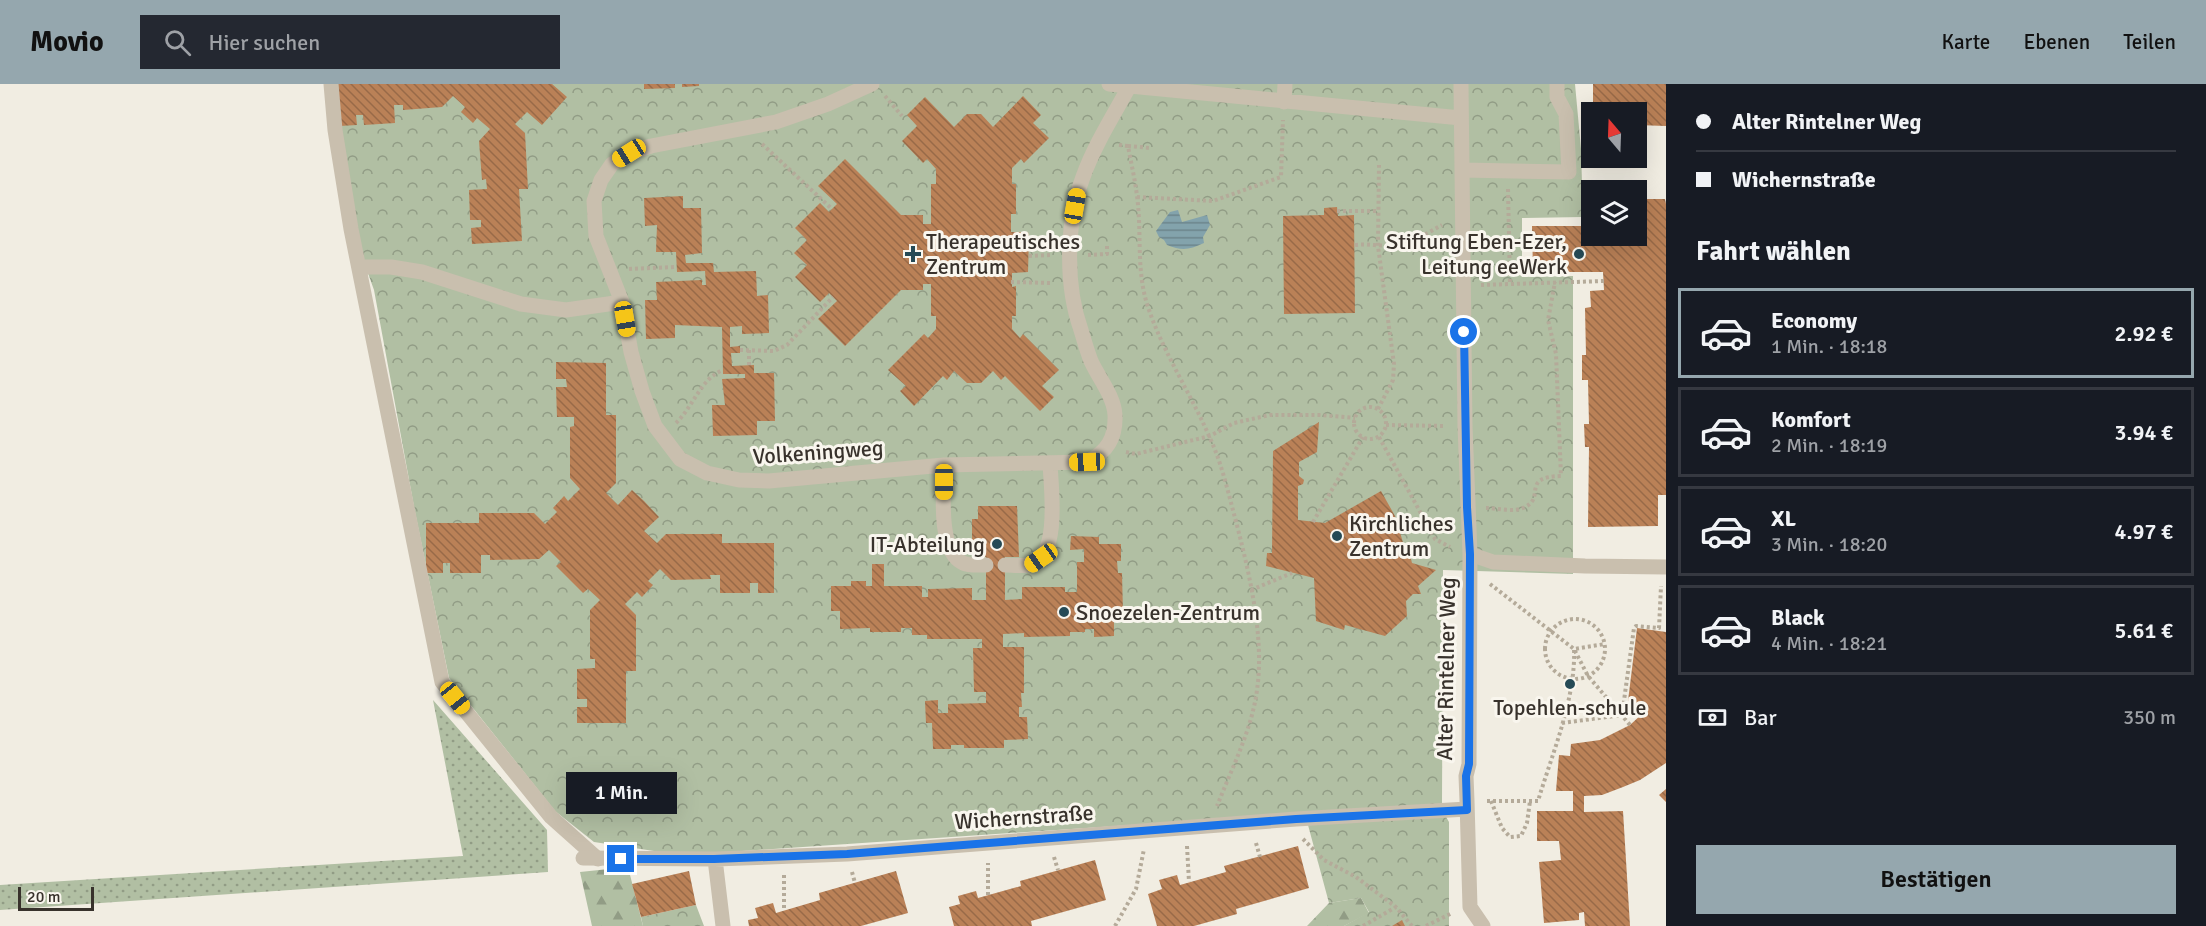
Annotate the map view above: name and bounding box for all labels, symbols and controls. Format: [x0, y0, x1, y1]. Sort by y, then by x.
search box [140, 15, 560, 69]
text: Movio [30, 25, 104, 59]
icon: search [161, 26, 194, 59]
text: Hier suchen [209, 29, 320, 56]
text: Karte [1941, 29, 1990, 55]
text: Ebenen [2023, 29, 2090, 55]
text: Teilen [2123, 29, 2176, 55]
north arrow [1581, 102, 1647, 168]
map controls [1581, 102, 1647, 246]
text: Alter Rintelner Weg [1732, 108, 1921, 135]
car [609, 136, 649, 170]
text: Wichernstraße [1732, 166, 1876, 193]
button: layers [1581, 180, 1647, 246]
car [1063, 187, 1087, 225]
place label: Therapeutisches Zentrum [926, 228, 1080, 280]
place label: Stiftung Eben-Ezer, Leitung eeWerk [1386, 228, 1567, 280]
text: Fahrt wählen [1696, 235, 1851, 268]
marker: Therapeutisches Zentrum [904, 245, 922, 263]
marker: Stiftung Eben-Ezer, Leitung eeWerk [1572, 247, 1586, 261]
car [613, 300, 637, 338]
icon: car [1699, 306, 1753, 360]
text: Economy [1771, 307, 1857, 334]
route start [1450, 318, 1477, 345]
text: 2.92 € [2115, 320, 2173, 347]
text: 1 Min. · 18:18 [1771, 334, 1887, 359]
icon: car [1699, 405, 1753, 459]
text: Komfort [1771, 406, 1851, 433]
text: 3.94 € [2115, 419, 2173, 446]
text: 2 Min. · 18:19 [1771, 433, 1887, 458]
street label: Volkeningweg [752, 434, 884, 470]
car [1069, 452, 1105, 472]
car [935, 464, 953, 500]
icon: car [1699, 504, 1753, 558]
text: XL [1771, 505, 1796, 532]
place label: Kirchliches Zentrum [1349, 510, 1453, 562]
text: 4.97 € [2115, 518, 2173, 545]
marker: Kirchliches Zentrum [1330, 529, 1344, 543]
place label: IT-Abteilung [870, 531, 985, 558]
text: 3 Min. · 18:20 [1771, 532, 1887, 557]
marker: IT-Abteilung [990, 537, 1004, 551]
car [1021, 540, 1061, 576]
street label: Alter Rintelner Weg [1431, 577, 1461, 761]
place label: Snoezelen-Zentrum [1076, 599, 1260, 626]
icon: car [1699, 603, 1753, 657]
text: Black [1771, 604, 1825, 631]
marker: Snoezelen-Zentrum [1057, 605, 1071, 619]
text: 5.61 € [2115, 617, 2173, 644]
text: 4 Min. · 18:21 [1771, 631, 1887, 656]
marker: Topehlen-schule [1563, 677, 1577, 691]
car [437, 678, 473, 718]
place label: Topehlen-schule [1493, 694, 1647, 721]
icon: cash [1696, 701, 1729, 734]
text: Bar [1744, 704, 1777, 731]
text: 350 m [2123, 705, 2176, 730]
callout: 1 Min. [566, 772, 676, 814]
text: 1 Min. [595, 780, 648, 805]
street label: Wichernstraße [954, 799, 1094, 835]
route end [607, 845, 634, 872]
button: Bestätigen [1696, 845, 2176, 914]
scale bar [18, 884, 94, 912]
text: 20 m [27, 887, 61, 907]

